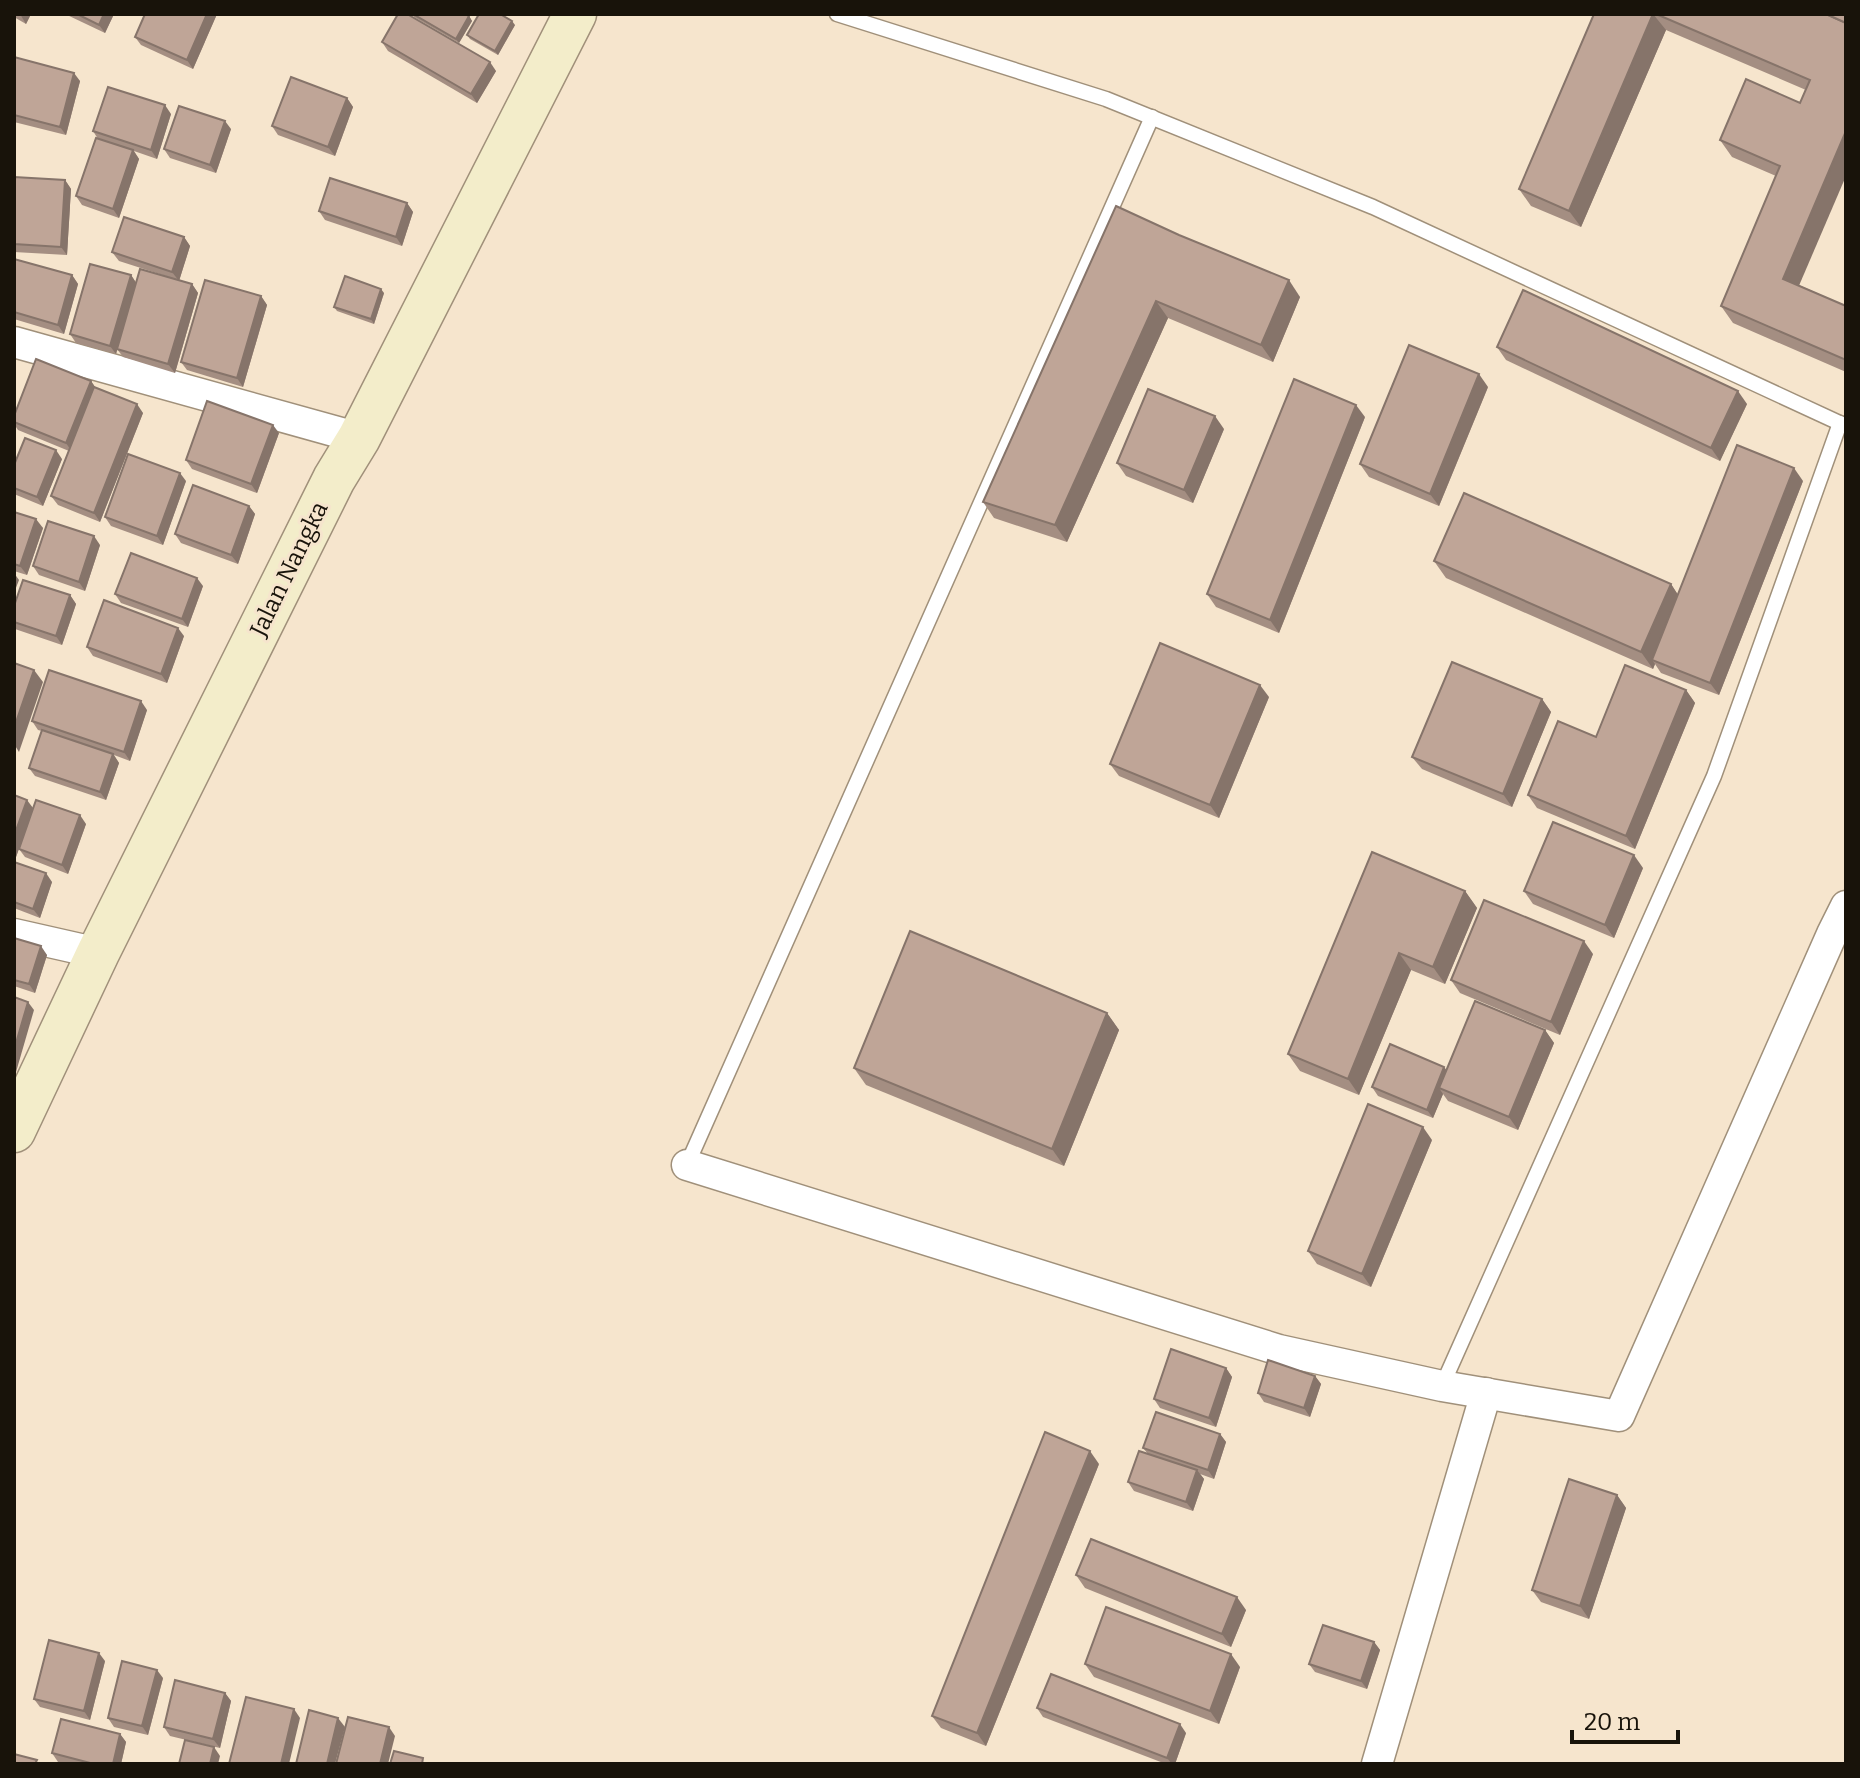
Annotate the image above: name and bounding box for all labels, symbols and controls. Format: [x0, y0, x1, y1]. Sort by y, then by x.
street label: Jalan Nangka [244, 497, 334, 642]
scale bar [1572, 1694, 1678, 1744]
text: 20 m [1584, 1708, 1640, 1736]

